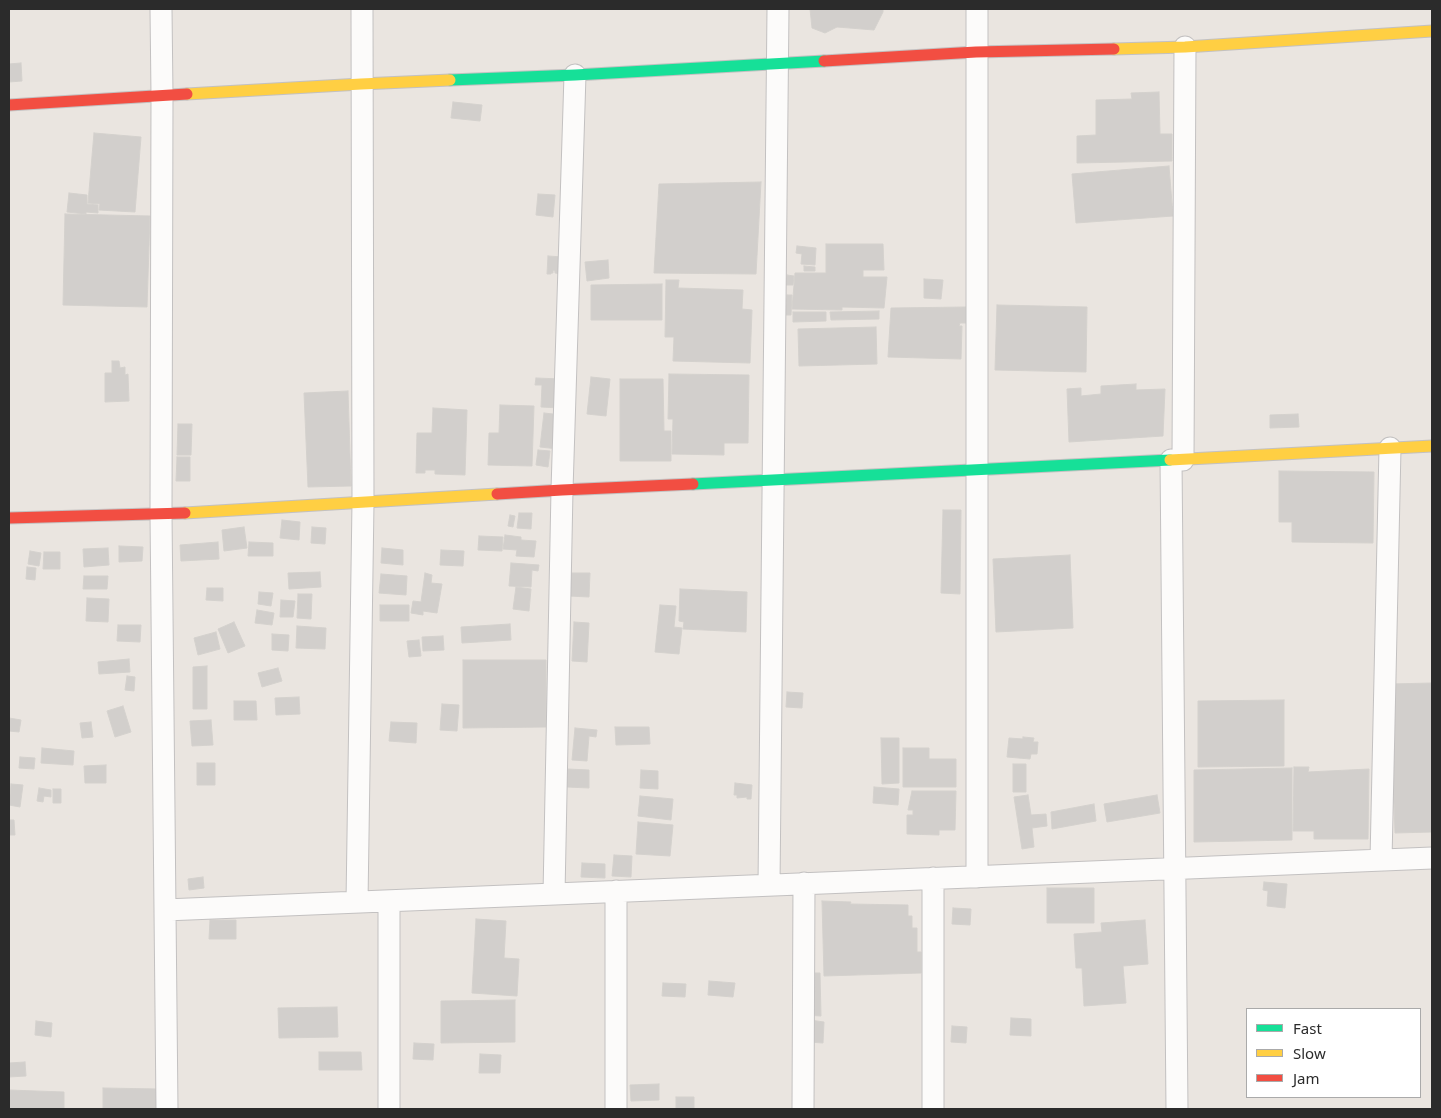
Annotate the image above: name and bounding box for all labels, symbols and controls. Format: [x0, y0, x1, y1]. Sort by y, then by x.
legend [1246, 1008, 1421, 1098]
text: Fast [1293, 1018, 1322, 1038]
text: Slow [1293, 1043, 1326, 1063]
text: Jam [1293, 1068, 1320, 1088]

